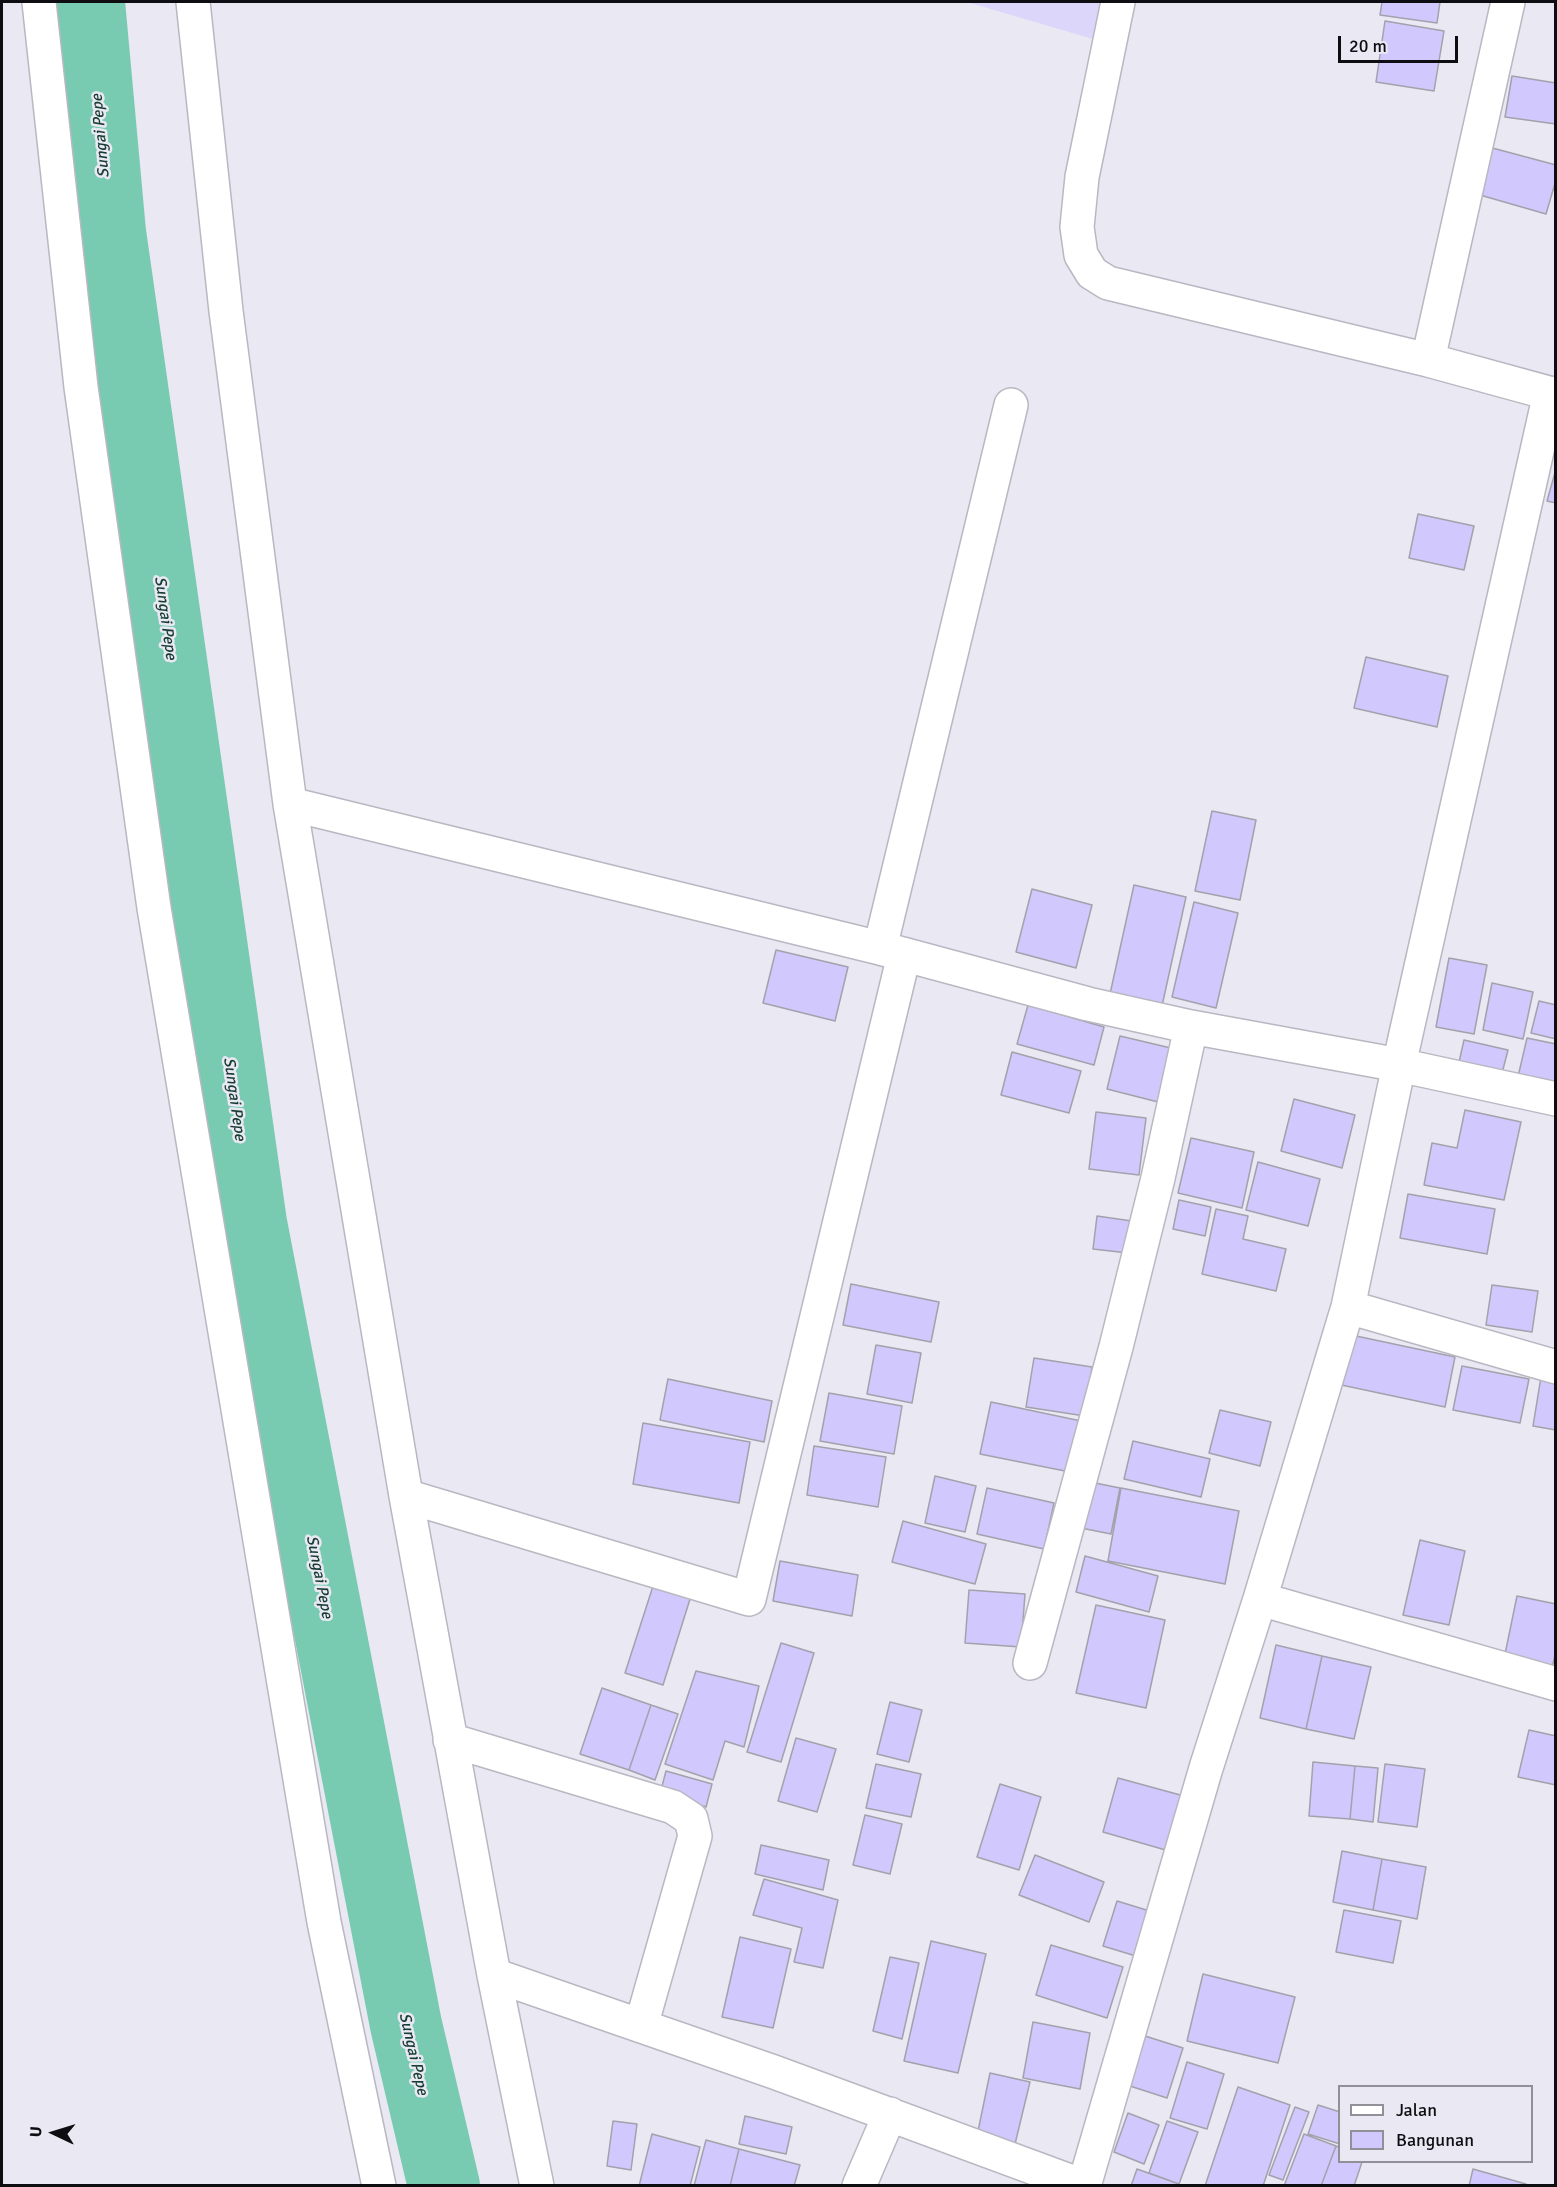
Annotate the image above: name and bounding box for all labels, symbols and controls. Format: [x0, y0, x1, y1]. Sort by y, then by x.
scale bar [1341, 24, 1461, 62]
text: 20 m [1349, 35, 1387, 57]
water label: Sungai Pepe [88, 93, 114, 179]
water label: Sungai Pepe [150, 575, 180, 661]
water label: Sungai Pepe [219, 1056, 249, 1142]
water label: Sungai Pepe [302, 1534, 336, 1620]
water label: Sungai Pepe [394, 2011, 432, 2097]
legend [1338, 2085, 1533, 2163]
text: Jalan [1396, 2099, 1437, 2121]
north arrow [24, 2103, 84, 2163]
text: U [26, 2126, 46, 2138]
text: Bangunan [1396, 2129, 1474, 2151]

